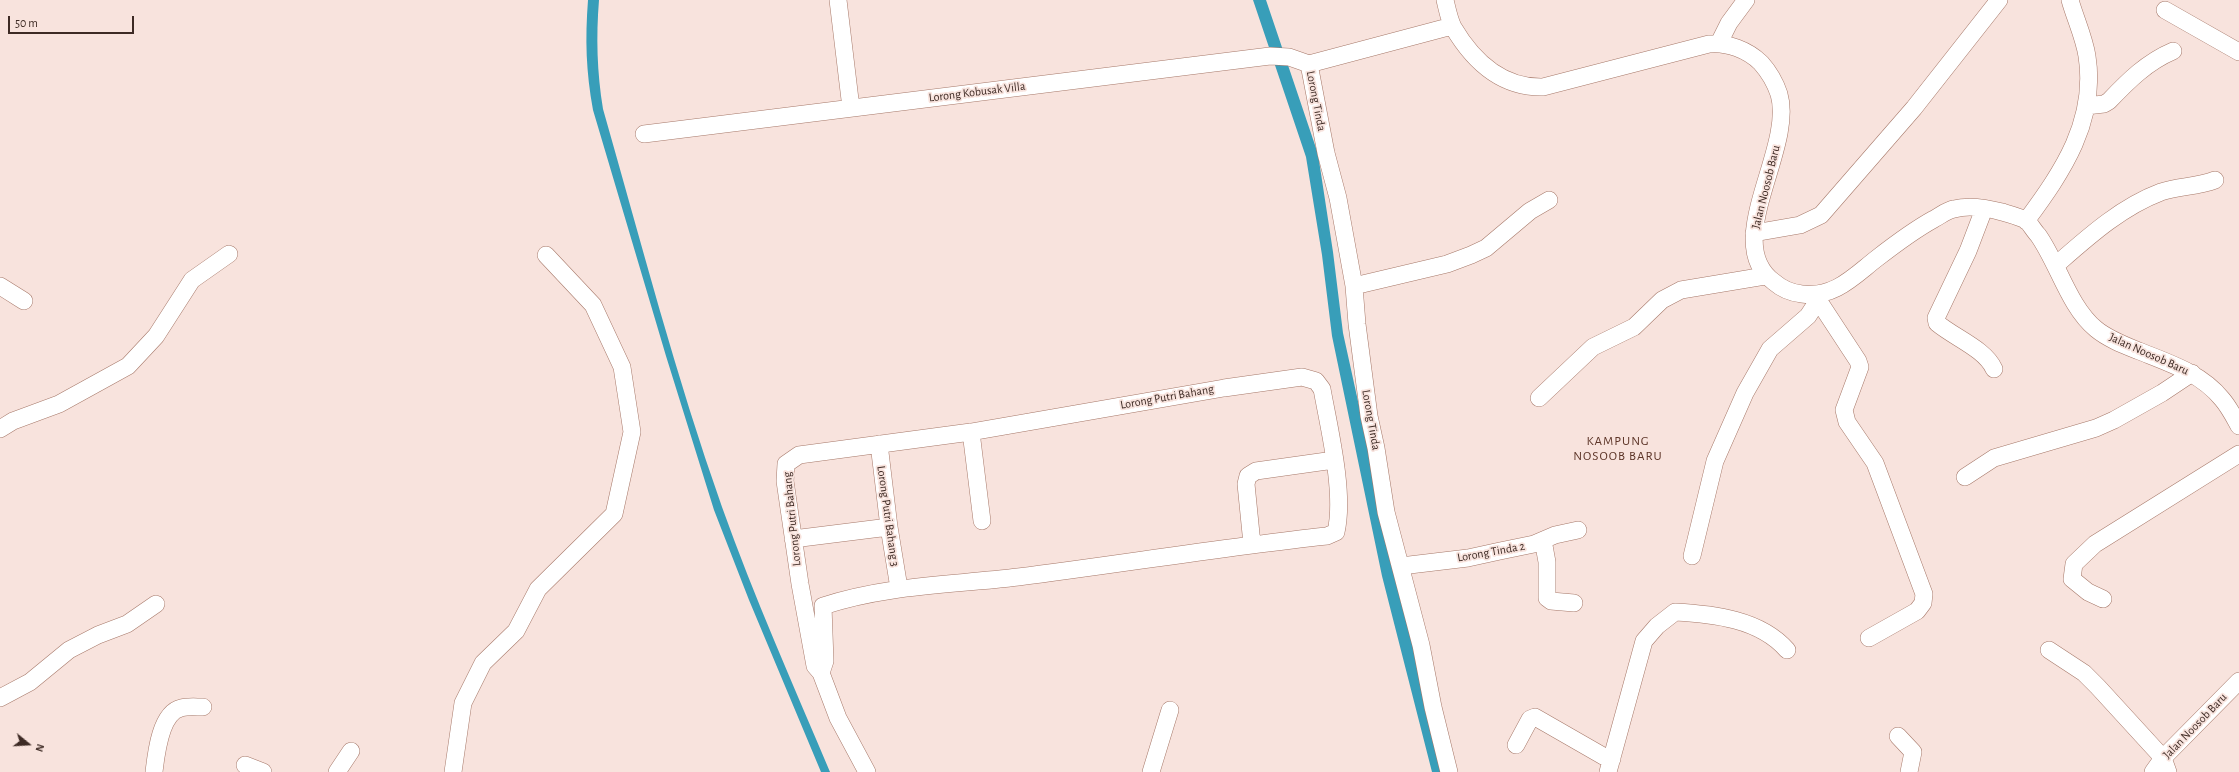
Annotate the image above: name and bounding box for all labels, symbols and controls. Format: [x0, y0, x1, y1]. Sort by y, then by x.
scale bar [10, 8, 136, 34]
text: 50 m [15, 17, 38, 29]
street label: Lorong Tinda [1303, 70, 1329, 132]
street label: Lorong Kobusak Villa [928, 79, 1026, 105]
street label: Jalan Noosob Baru [1749, 144, 1783, 230]
street label: Jalan Noosob Baru [2107, 330, 2191, 378]
street label: Lorong Putri Bahang [1119, 382, 1215, 412]
street label: Lorong Tinda [1359, 389, 1383, 451]
district label: KAMPUNG NOSOOB BARU [1573, 433, 1663, 464]
street label: Lorong Putri Bahang 3 [874, 465, 902, 567]
street label: Lorong Putri Bahang [780, 471, 804, 567]
street label: Lorong Tinda 2 [1456, 539, 1526, 565]
street label: Jalan Noosob Baru [2160, 690, 2230, 762]
north arrow [8, 724, 48, 764]
text: N [33, 743, 46, 753]

